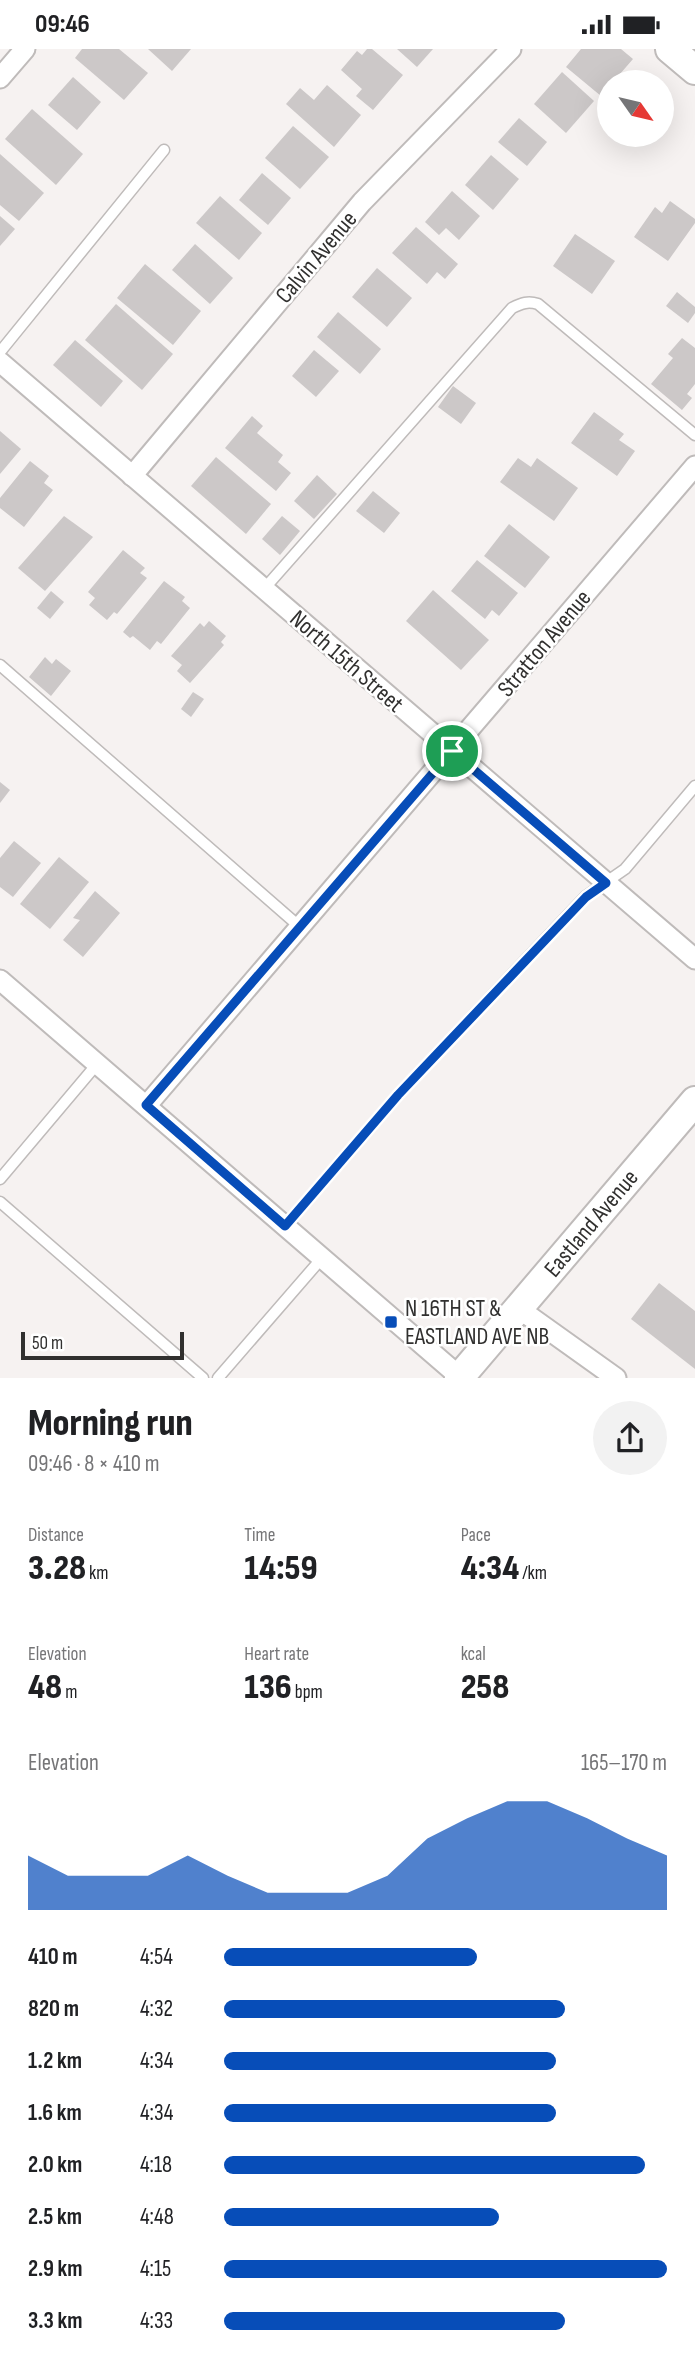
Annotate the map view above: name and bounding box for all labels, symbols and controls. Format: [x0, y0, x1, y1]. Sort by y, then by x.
text: 09:46 [35, 9, 90, 40]
north arrow [597, 70, 674, 147]
map controls [597, 70, 674, 147]
street label: Calvin Avenue [269, 205, 363, 309]
street label: Stratton Avenue [491, 584, 597, 703]
street label: North 15th Street [284, 604, 409, 719]
pin [422, 721, 482, 781]
icon: arrive [433, 732, 471, 770]
street label: Eastland Avenue [538, 1164, 645, 1283]
place label: N 16TH ST & EASTLAND AVE NB [405, 1294, 549, 1351]
marker: N 16TH ST & EASTLAND AVE NB [383, 1314, 399, 1330]
scale bar [21, 1329, 184, 1361]
text: 50 m [32, 1332, 63, 1355]
text: Morning run [28, 1401, 193, 1446]
button: share [593, 1401, 667, 1475]
text: 09:46 · 8 × 410 m [28, 1450, 159, 1478]
text: Distance [28, 1524, 84, 1547]
text: Time [244, 1524, 275, 1547]
text: Pace [461, 1524, 491, 1547]
text: 3.28 [28, 1547, 86, 1590]
text: 14:59 [244, 1547, 318, 1590]
text: 4:34 [461, 1547, 519, 1590]
text: km [86, 1562, 109, 1585]
text: /km [519, 1562, 547, 1585]
text: Elevation [28, 1643, 87, 1666]
text: Heart rate [244, 1643, 309, 1666]
text: kcal [461, 1643, 486, 1666]
text: 48 [28, 1666, 62, 1709]
text: 136 [244, 1666, 292, 1709]
text: 258 [461, 1666, 509, 1709]
text: m [62, 1681, 77, 1704]
text: bpm [292, 1681, 323, 1704]
text: Elevation [28, 1749, 99, 1777]
text: 165–170 m [581, 1749, 667, 1777]
text: 410 m [28, 1943, 78, 1971]
text: 4:54 [140, 1943, 173, 1971]
text: 820 m [28, 1995, 79, 2023]
text: 4:32 [140, 1995, 173, 2023]
text: 1.2 km [28, 2047, 82, 2075]
text: 4:34 [140, 2047, 173, 2075]
text: 1.6 km [28, 2099, 82, 2127]
text: 4:34 [140, 2099, 173, 2127]
text: 2.0 km [28, 2151, 82, 2179]
text: 4:18 [140, 2151, 172, 2179]
text: 2.5 km [28, 2203, 82, 2231]
text: 4:48 [140, 2203, 174, 2231]
text: 2.9 km [28, 2255, 82, 2283]
text: 4:15 [140, 2255, 171, 2283]
text: 3.3 km [28, 2307, 82, 2335]
text: 4:33 [140, 2307, 173, 2335]

